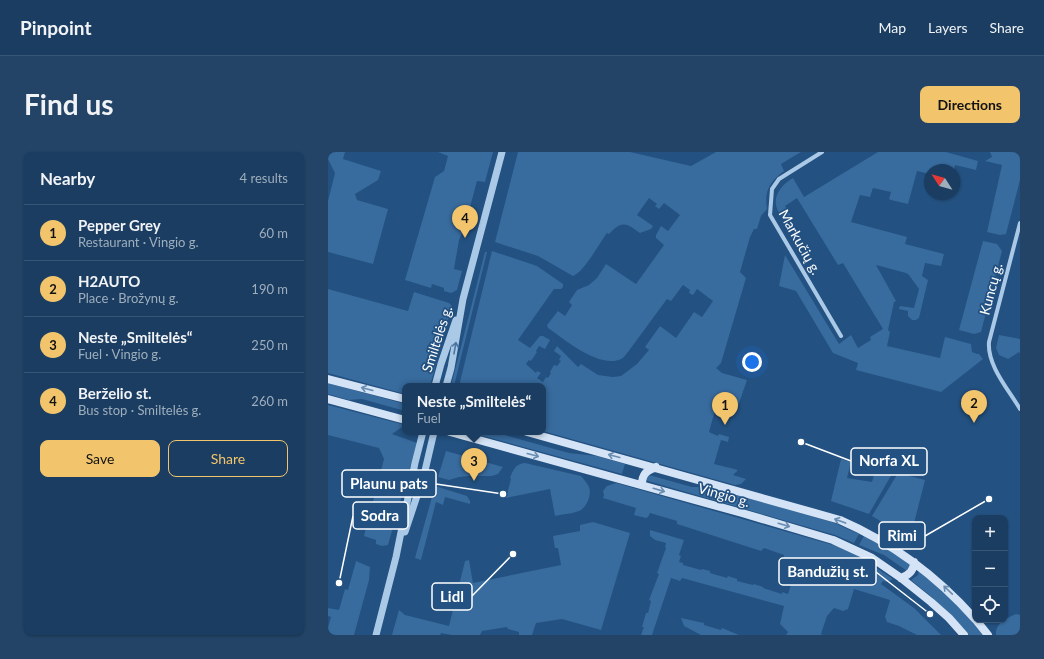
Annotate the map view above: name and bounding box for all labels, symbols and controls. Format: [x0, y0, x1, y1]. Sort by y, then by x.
text: Pinpoint [20, 16, 91, 39]
text: Map [878, 19, 906, 36]
text: Layers [928, 19, 968, 36]
text: Share [990, 19, 1024, 36]
button: Directions [920, 86, 1020, 123]
text: Find us [24, 87, 114, 121]
north arrow [924, 164, 960, 200]
text: Nearby [40, 168, 95, 189]
text: 4 results [240, 170, 288, 186]
pin: 4 [452, 205, 478, 238]
street label: Markučių g. [776, 206, 825, 277]
text: Pepper Grey [78, 216, 161, 234]
text: 1 [49, 225, 57, 241]
text: 60 m [259, 225, 288, 241]
text: Restaurant · Vingio g. [78, 234, 199, 250]
street label: Kuncų g. [975, 261, 1006, 317]
text: H2AUTO [78, 272, 140, 290]
text: 2 [49, 281, 57, 297]
text: 190 m [251, 281, 288, 297]
text: Place · Brožynų g. [78, 290, 179, 306]
street label: Smiltelės g. [418, 303, 455, 374]
text: Neste „Smiltelės“ [78, 328, 193, 346]
text: 3 [49, 337, 57, 353]
text: 250 m [251, 337, 288, 353]
one-way arrow [451, 342, 459, 355]
text: Fuel · Vingio g. [78, 346, 161, 362]
your location [742, 352, 762, 372]
popup [402, 383, 546, 435]
text: Berželio st. [78, 384, 152, 402]
one-way arrow [361, 385, 374, 392]
pin: 2 [961, 390, 987, 423]
text: Neste „Smiltelės“ [417, 392, 531, 410]
pin: 1 [712, 392, 738, 425]
text: 4 [49, 393, 57, 409]
text: 260 m [251, 393, 288, 409]
text: Bus stop · Smiltelės g. [78, 402, 201, 418]
text: Fuel [417, 410, 441, 426]
button: Save [40, 440, 160, 477]
button: Share [168, 440, 288, 477]
pin: 3 [461, 448, 487, 481]
callout: Norfa XL [851, 448, 927, 475]
one-way arrow [608, 451, 621, 459]
text: Norfa XL [859, 451, 919, 469]
one-way arrow [527, 452, 540, 459]
callout: Plaunu pats [342, 470, 436, 497]
text: Plaunu pats [350, 474, 428, 492]
street label: Vingio g. [696, 479, 752, 510]
one-way arrow [652, 487, 665, 494]
callout: Sodra [353, 502, 408, 529]
text: Sodra [361, 506, 399, 524]
map controls [972, 515, 1008, 623]
button: + [972, 515, 1008, 551]
one-way arrow [834, 516, 846, 524]
one-way arrow [777, 522, 790, 529]
callout: Rimi [879, 522, 925, 549]
text: Rimi [887, 526, 917, 544]
button: − [972, 551, 1008, 587]
callout: Bandužių st. [779, 558, 876, 585]
text: Bandužių st. [787, 562, 869, 580]
callout: Lidl [432, 583, 472, 610]
one-way arrow [943, 585, 953, 595]
text: Lidl [440, 587, 464, 605]
button: locate [972, 587, 1008, 623]

